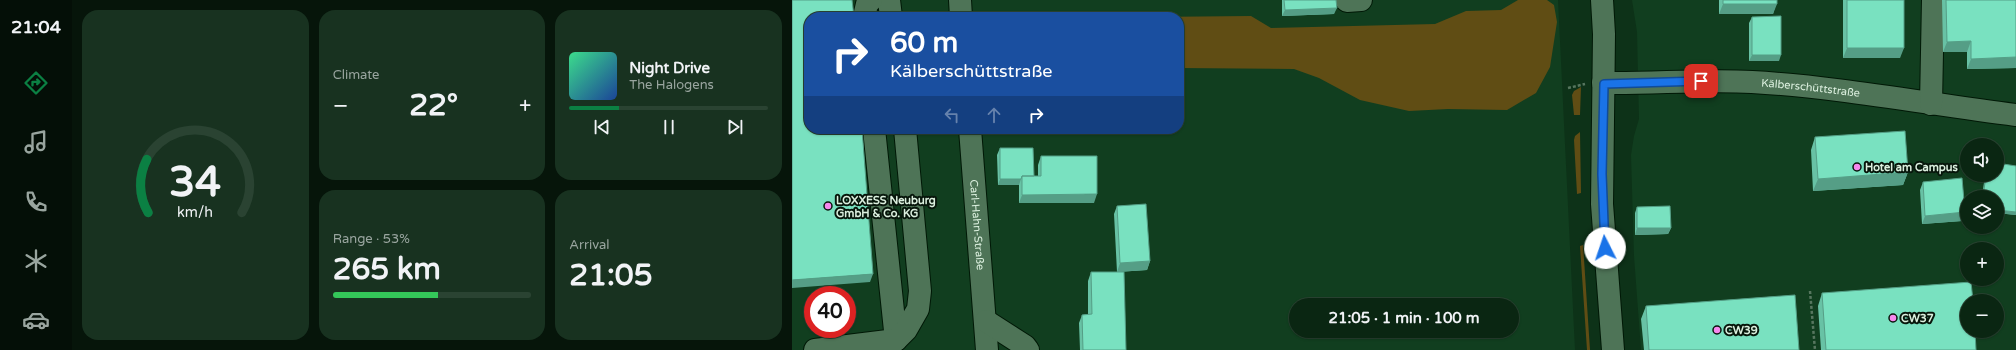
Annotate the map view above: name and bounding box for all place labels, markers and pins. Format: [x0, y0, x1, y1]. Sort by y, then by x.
pin [1684, 64, 1718, 98]
place label: Hotel am Campus [1865, 161, 1958, 175]
marker: Hotel am Campus [1852, 162, 1862, 172]
place label: LOXXESS Neuburg GmbH & Co. KG [836, 194, 936, 220]
marker: LOXXESS Neuburg GmbH & Co. KG [823, 201, 833, 211]
place label: CW37 [1901, 312, 1934, 325]
marker: CW37 [1888, 313, 1898, 323]
place label: CW39 [1725, 324, 1758, 337]
marker: CW39 [1712, 325, 1722, 335]

